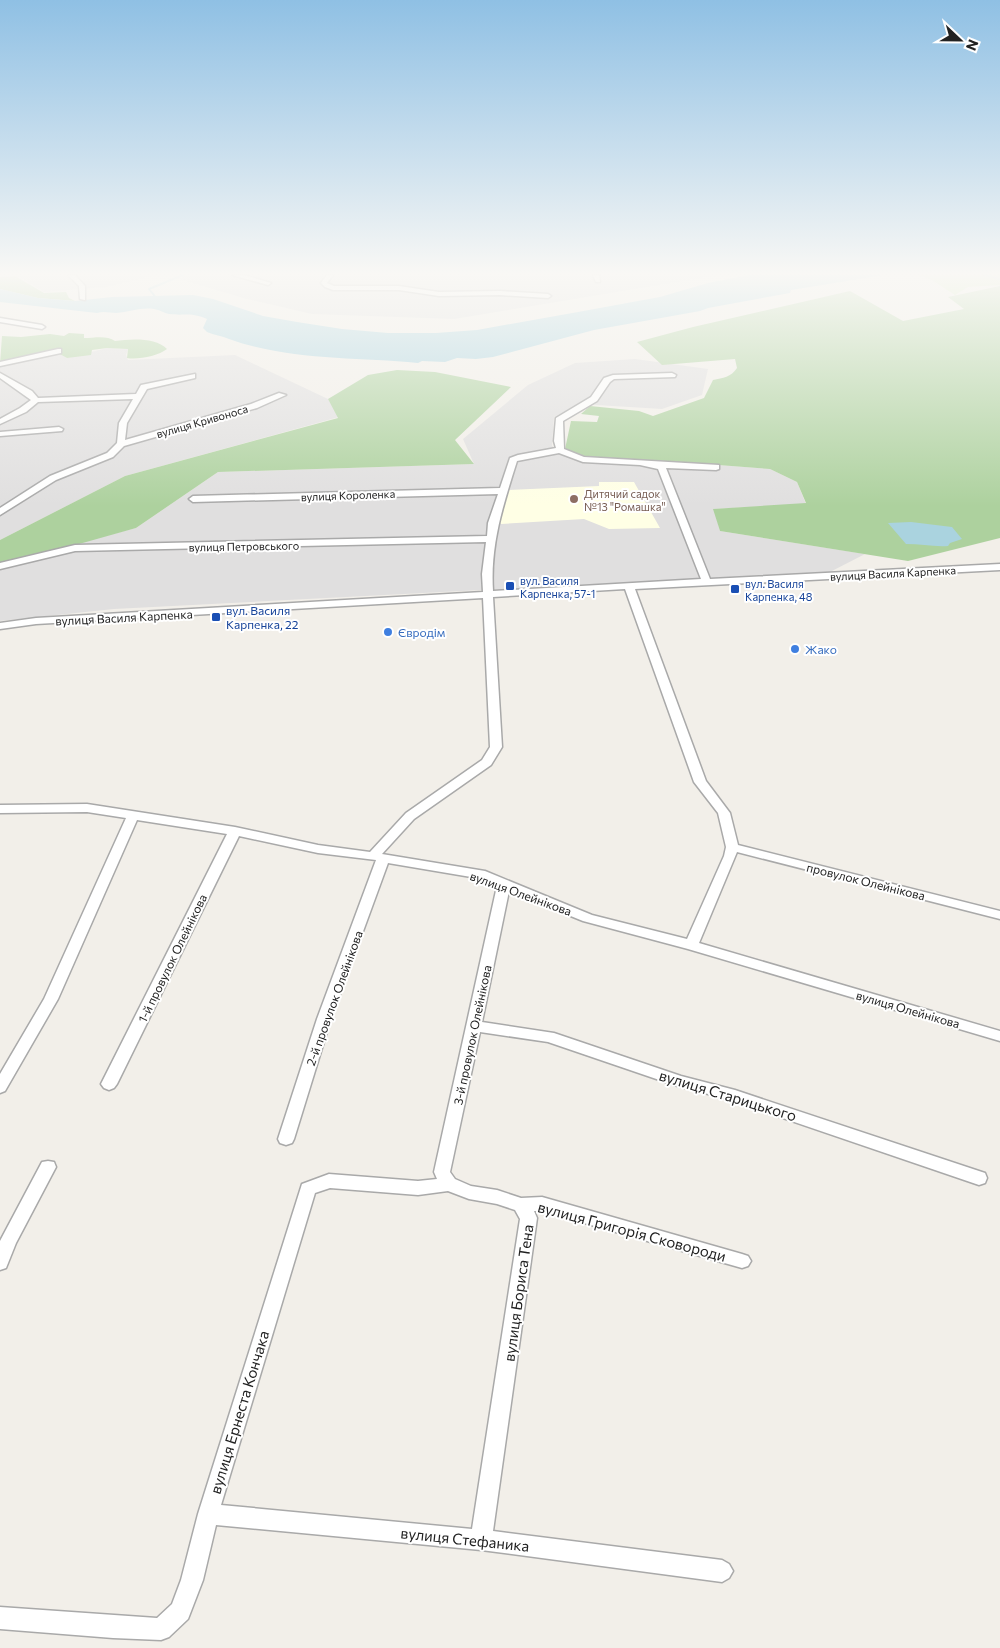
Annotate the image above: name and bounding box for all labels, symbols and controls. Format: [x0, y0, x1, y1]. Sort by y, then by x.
north arrow [935, 15, 985, 65]
text: N [963, 37, 982, 53]
street label: вулиця Кривоноса [155, 402, 249, 440]
street label: вулиця Короленка [301, 487, 395, 503]
place label: Дитячий садок №13 "Ромашка" [584, 487, 666, 513]
marker: Дитячий садок №13 "Ромашка" [568, 493, 580, 505]
street label: вулиця Петровського [189, 539, 300, 553]
street label: вулиця Василя Карпенка [830, 563, 956, 583]
place label: вул. Василя Карпенка, 57-1 [520, 574, 596, 600]
place label: вул. Василя Карпенка, 48 [745, 577, 813, 603]
marker: вул. Василя Карпенка, 57-1 [504, 580, 516, 592]
marker: вул. Василя Карпенка, 48 [729, 583, 741, 595]
place label: вул. Василя Карпенка, 22 [226, 603, 299, 631]
street label: вулиця Василя Карпенка [55, 606, 193, 628]
marker: вул. Василя Карпенка, 22 [210, 611, 222, 623]
place label: Євродім [398, 625, 445, 639]
marker: Євродім [382, 626, 394, 638]
place label: Жако [805, 642, 837, 656]
marker: Жако [789, 643, 801, 655]
street label: провулок Олейнікова [805, 859, 927, 903]
street label: вулиця Олейнікова [468, 868, 574, 918]
street label: 1-й провулок Олейнікова [135, 892, 209, 1024]
street label: 2-й провулок Олейнікова [303, 929, 365, 1067]
street label: 3-й провулок Олейнікова [450, 964, 494, 1106]
street label: вулиця Олейнікова [855, 988, 961, 1030]
street label: вулиця Старицького [657, 1066, 799, 1124]
street label: вулиця Григорія Сковороди [536, 1197, 728, 1265]
street label: вулиця Бориса Тена [499, 1223, 537, 1363]
street label: вулиця Ернеста Кончака [206, 1328, 272, 1496]
street label: вулиця Стефаника [400, 1523, 530, 1555]

